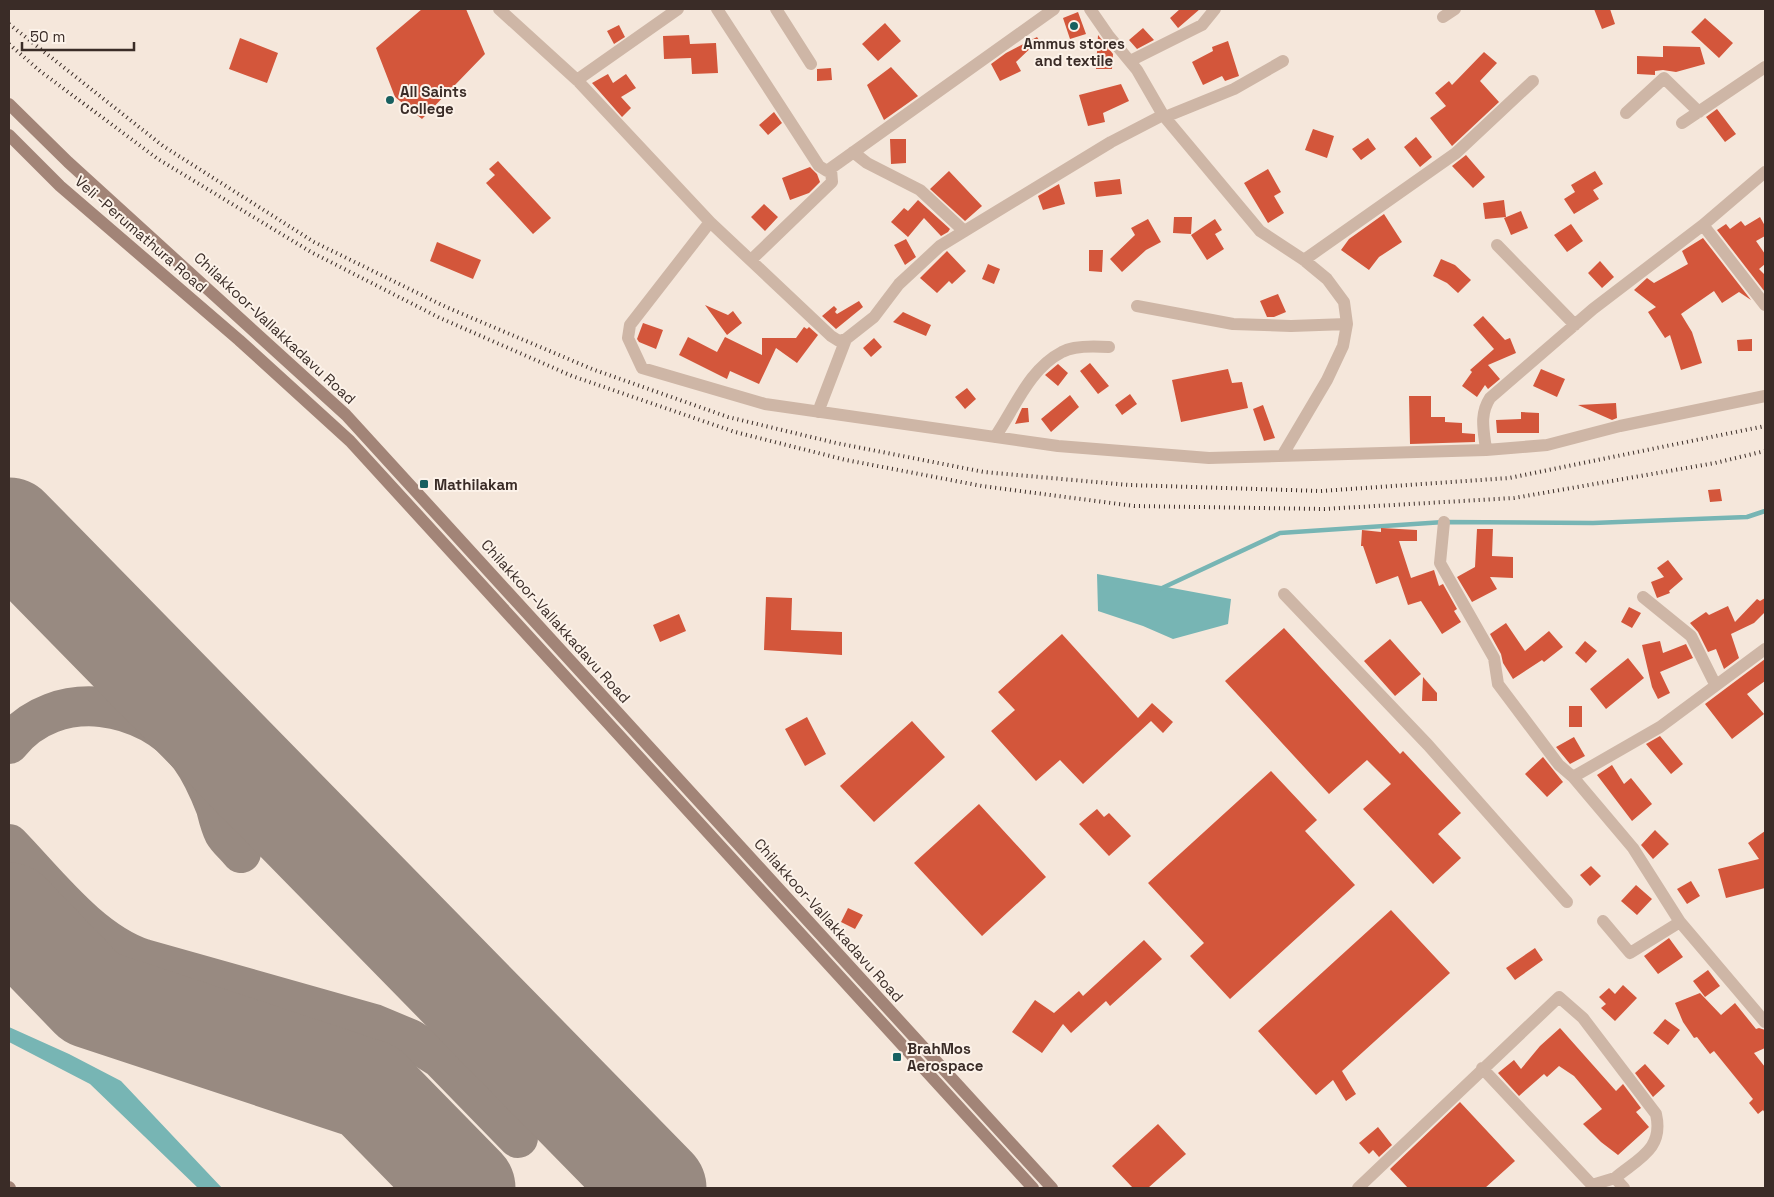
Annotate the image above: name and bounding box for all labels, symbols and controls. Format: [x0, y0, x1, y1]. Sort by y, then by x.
scale bar [22, 20, 135, 52]
marker: Ammus stores and textile [1068, 20, 1080, 32]
text: 50 m [30, 27, 65, 46]
place label: Ammus stores and textile [1023, 34, 1125, 70]
place label: All Saints College [400, 82, 467, 118]
marker: All Saints College [384, 94, 396, 106]
street label: Veli -Perumathura Road [71, 172, 211, 296]
street label: Chilakkoor-Vallakkadavu Road [190, 248, 360, 408]
place label: Mathilakam [434, 475, 518, 494]
marker: Mathilakam [418, 478, 430, 490]
street label: Chilakkoor-Vallakkadavu Road [477, 535, 635, 707]
street label: Chilakkoor-Vallakkadavu Road [750, 834, 908, 1006]
place label: BrahMos Aerospace [907, 1039, 984, 1075]
marker: BrahMos Aerospace [891, 1051, 903, 1063]

